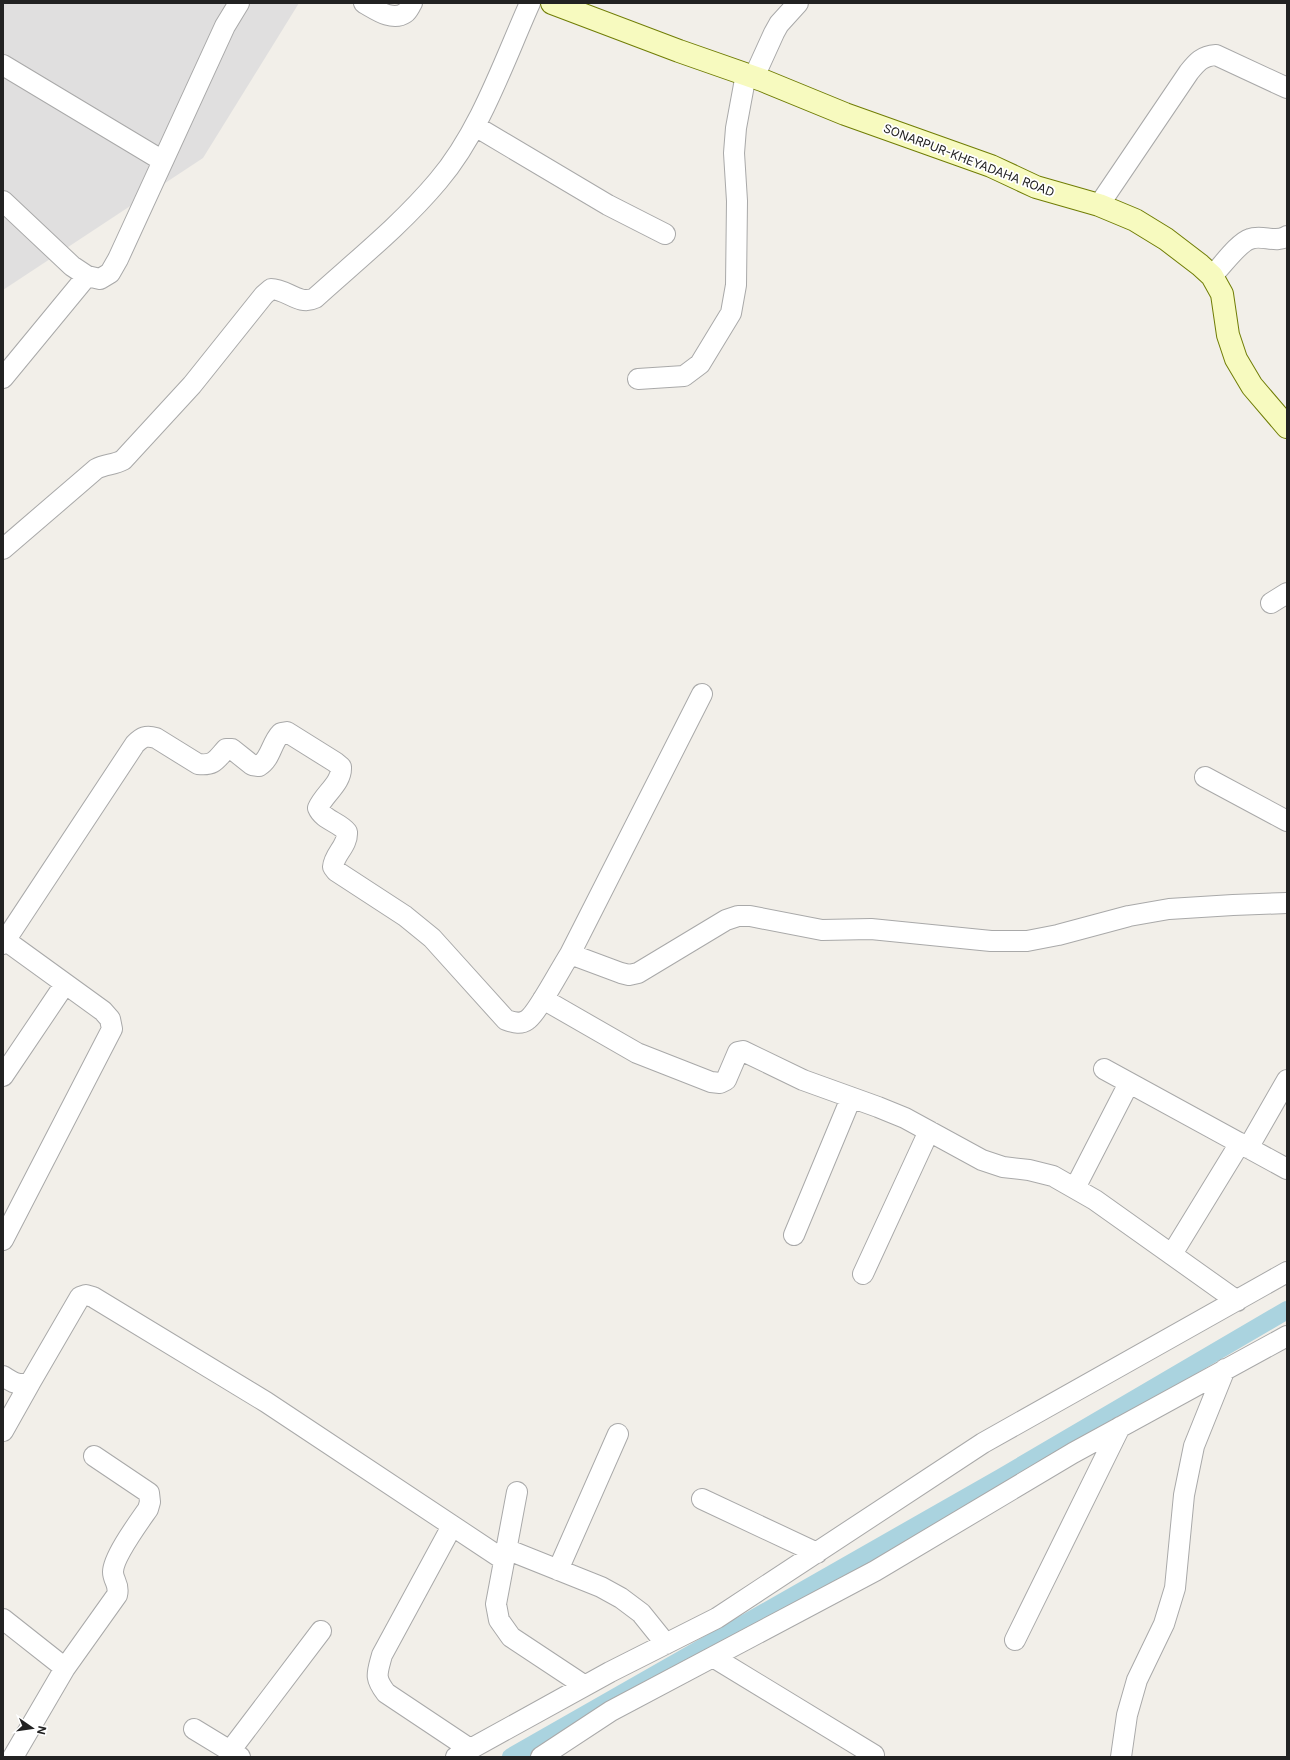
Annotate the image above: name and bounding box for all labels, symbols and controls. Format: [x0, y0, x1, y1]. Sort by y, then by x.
street label: SONARPUR-KHEYADAHA ROAD [881, 120, 1057, 200]
north arrow [12, 1708, 52, 1748]
text: N [34, 1725, 50, 1736]

